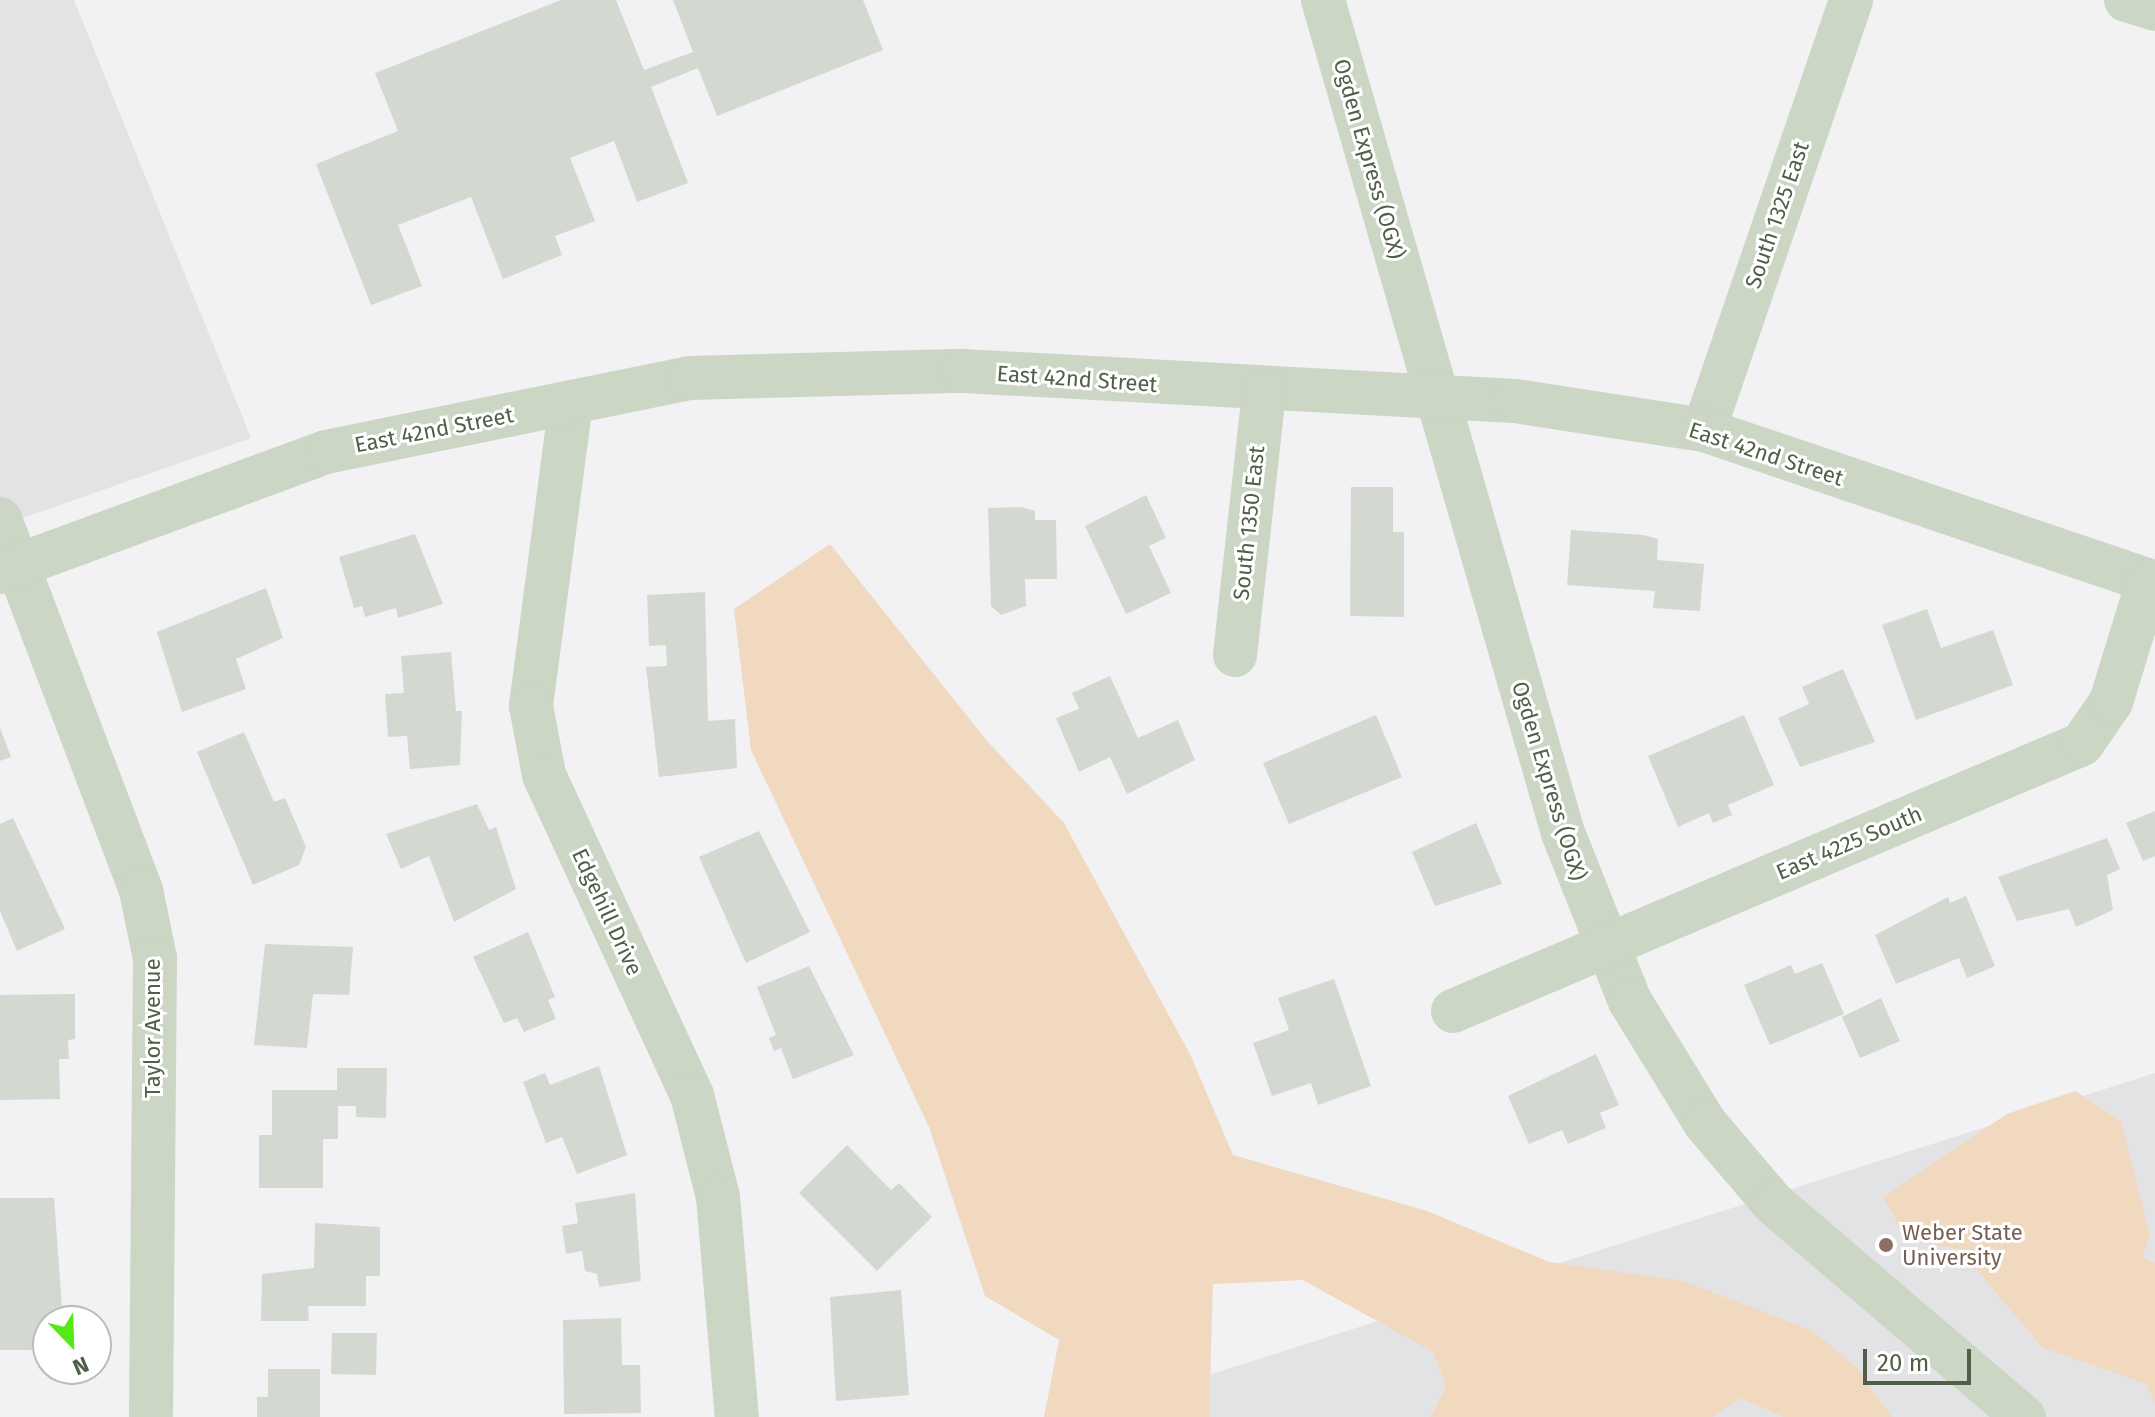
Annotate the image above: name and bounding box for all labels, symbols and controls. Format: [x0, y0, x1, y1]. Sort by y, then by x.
street label: Ogden Express (OGX) [1328, 56, 1410, 262]
street label: South 1325 East [1739, 138, 1815, 292]
street label: East 42nd Street [996, 360, 1158, 398]
street label: East 42nd Street [352, 402, 516, 458]
street label: East 42nd Street [1685, 417, 1847, 491]
street label: South 1350 East [1228, 444, 1270, 602]
street label: Ogden Express (OGX) [1506, 678, 1592, 884]
street label: East 4225 South [1772, 800, 1926, 886]
street label: Edgehill Drive [566, 844, 648, 980]
street label: Taylor Avenue [140, 958, 166, 1098]
place label: Weber State University [1902, 1219, 2023, 1270]
marker: Weber State University [1877, 1236, 1895, 1254]
north arrow [32, 1305, 112, 1385]
scale bar [1867, 1333, 1975, 1383]
text: 20 m [1877, 1349, 1929, 1377]
text: N [69, 1350, 93, 1381]

